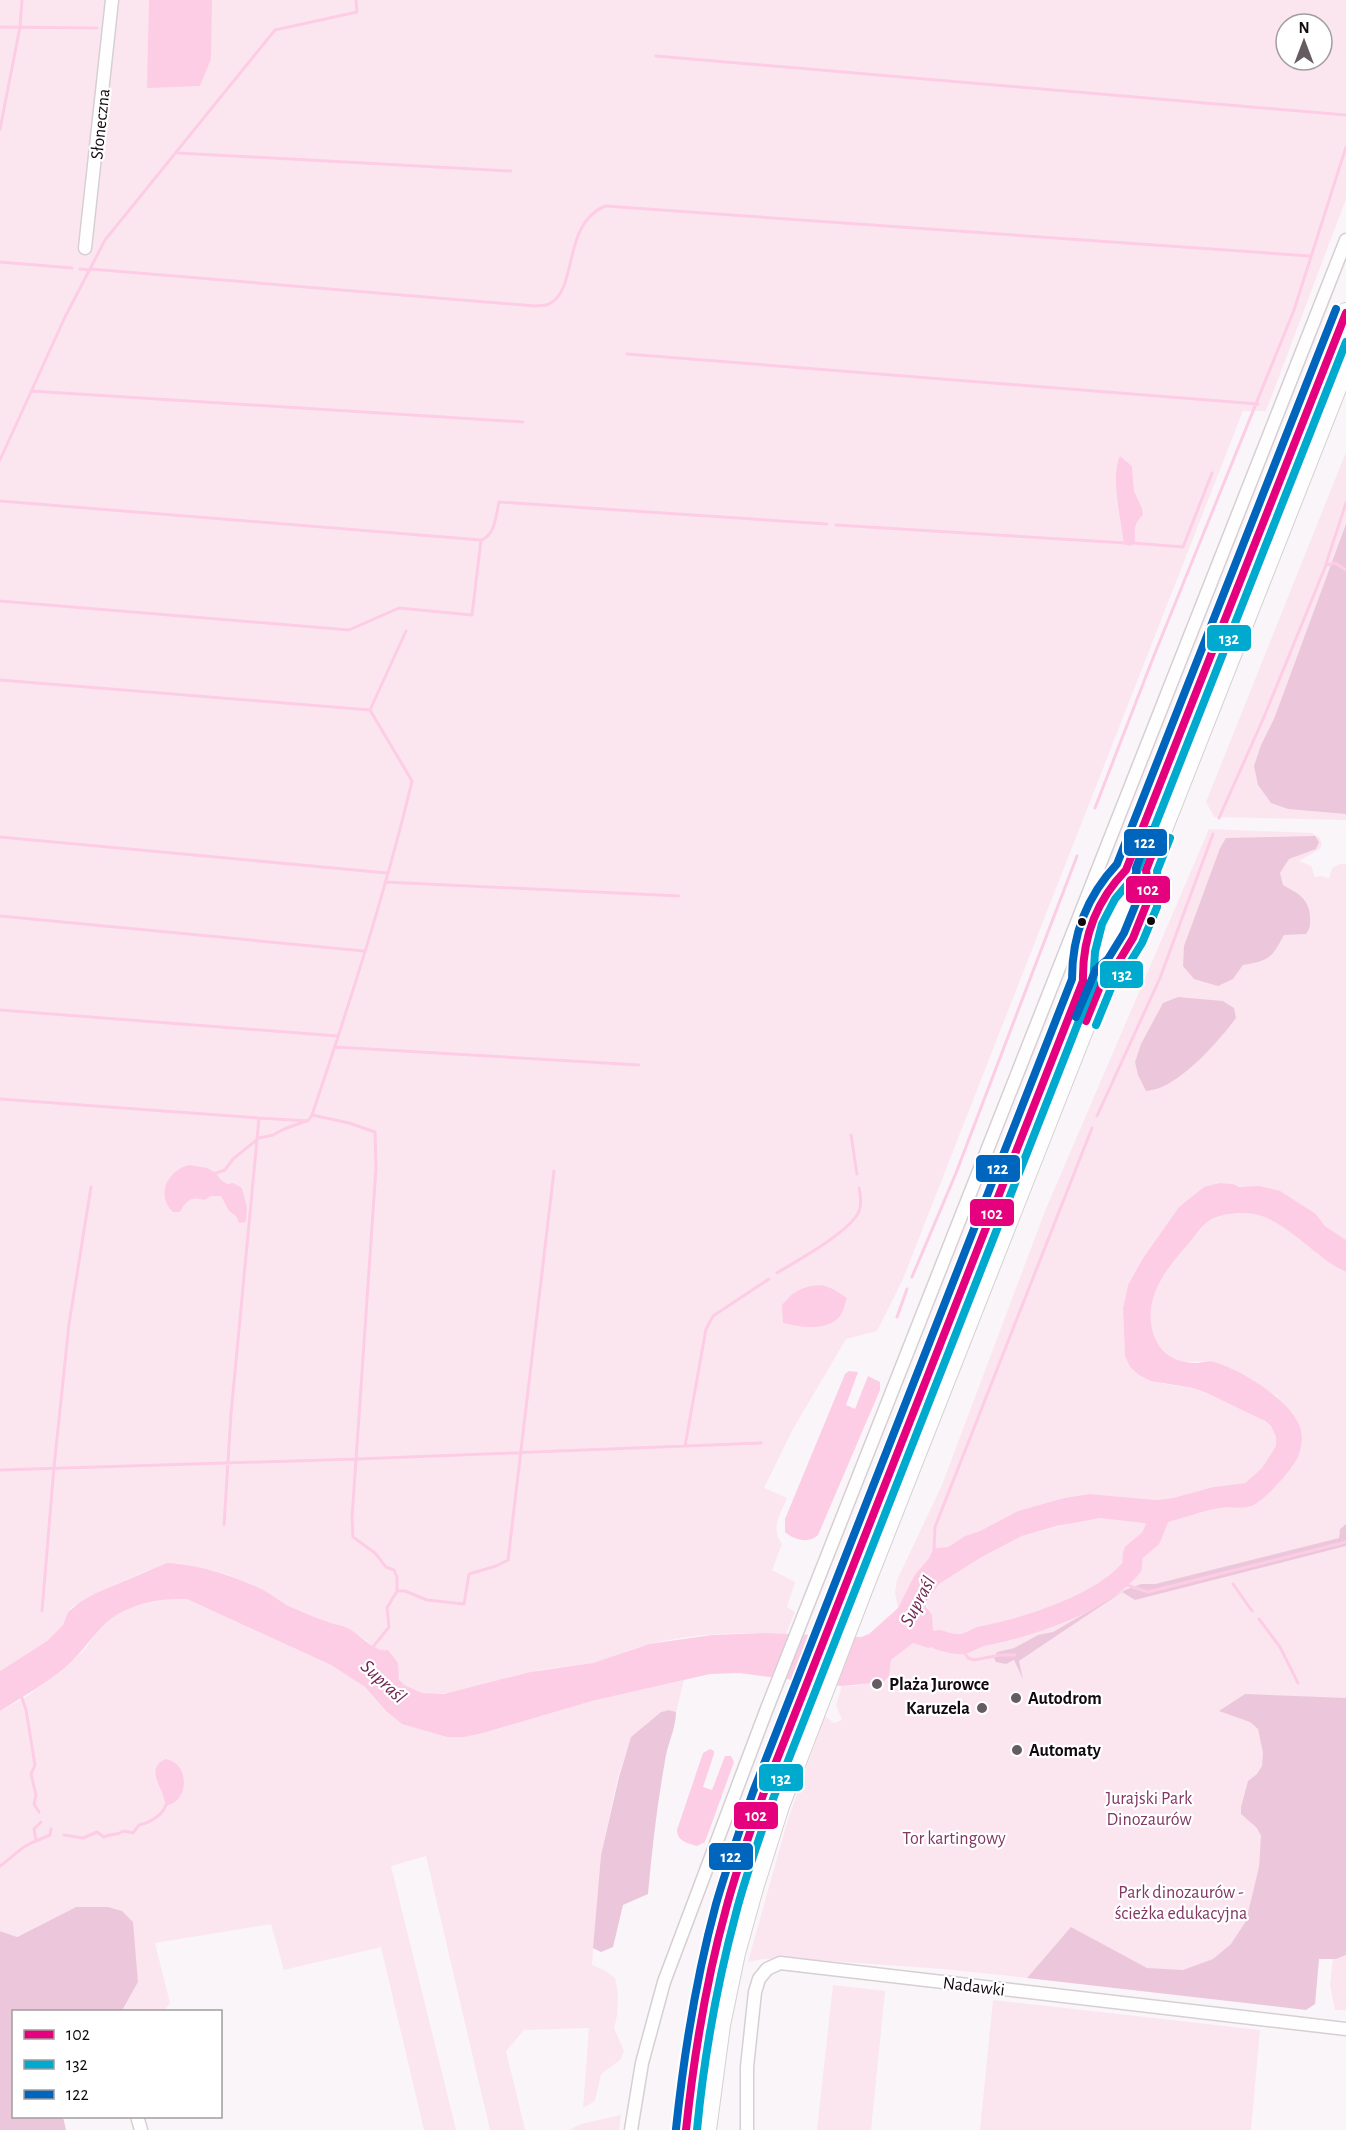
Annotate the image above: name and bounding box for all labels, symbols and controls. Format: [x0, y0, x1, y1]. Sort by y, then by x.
north arrow [1274, 12, 1334, 72]
text: N [1298, 20, 1310, 36]
street label: Słoneczna [88, 88, 114, 161]
line badge: 132 [1206, 624, 1252, 652]
text: 132 [1219, 631, 1240, 647]
line badge: 122 [1123, 828, 1168, 857]
text: 122 [1135, 835, 1156, 851]
line badge: 102 [1125, 875, 1171, 904]
text: 102 [1137, 882, 1159, 898]
unlabelled marker [1145, 915, 1157, 927]
unlabelled marker [1076, 916, 1088, 928]
line badge: 132 [1099, 960, 1144, 989]
text: 132 [1112, 967, 1133, 983]
line badge: 122 [975, 1154, 1021, 1183]
text: 122 [988, 1161, 1009, 1177]
line badge: 102 [969, 1198, 1015, 1227]
text: 102 [981, 1206, 1003, 1222]
water label: Supraśl [896, 1573, 939, 1630]
water label: Supraśl [357, 1656, 410, 1707]
place label: Plaża Jurowce [889, 1676, 989, 1694]
marker: Plaża Jurowce [870, 1677, 884, 1691]
place label: Autodrom [1028, 1690, 1102, 1708]
marker: Autodrom [1009, 1691, 1023, 1705]
place label: Karuzela [906, 1700, 970, 1718]
marker: Karuzela [975, 1701, 989, 1715]
place label: Automaty [1029, 1742, 1102, 1760]
marker: Automaty [1010, 1743, 1024, 1757]
line badge: 132 [758, 1763, 804, 1792]
text: 132 [771, 1771, 792, 1787]
park label: Jurajski Park Dinozaurów [1106, 1790, 1193, 1829]
line badge: 102 [733, 1801, 779, 1830]
text: 102 [745, 1808, 767, 1824]
park label: Tor kartingowy [902, 1830, 1006, 1848]
line badge: 122 [708, 1842, 754, 1871]
text: 122 [721, 1849, 742, 1865]
park label: Park dinozaurów - ścieżka edukacyjna [1115, 1884, 1247, 1923]
street label: Nadawki [942, 1974, 1006, 2000]
legend [12, 2010, 222, 2118]
text: 102 [66, 2026, 90, 2044]
text: 132 [66, 2056, 88, 2074]
text: 122 [66, 2086, 89, 2104]

